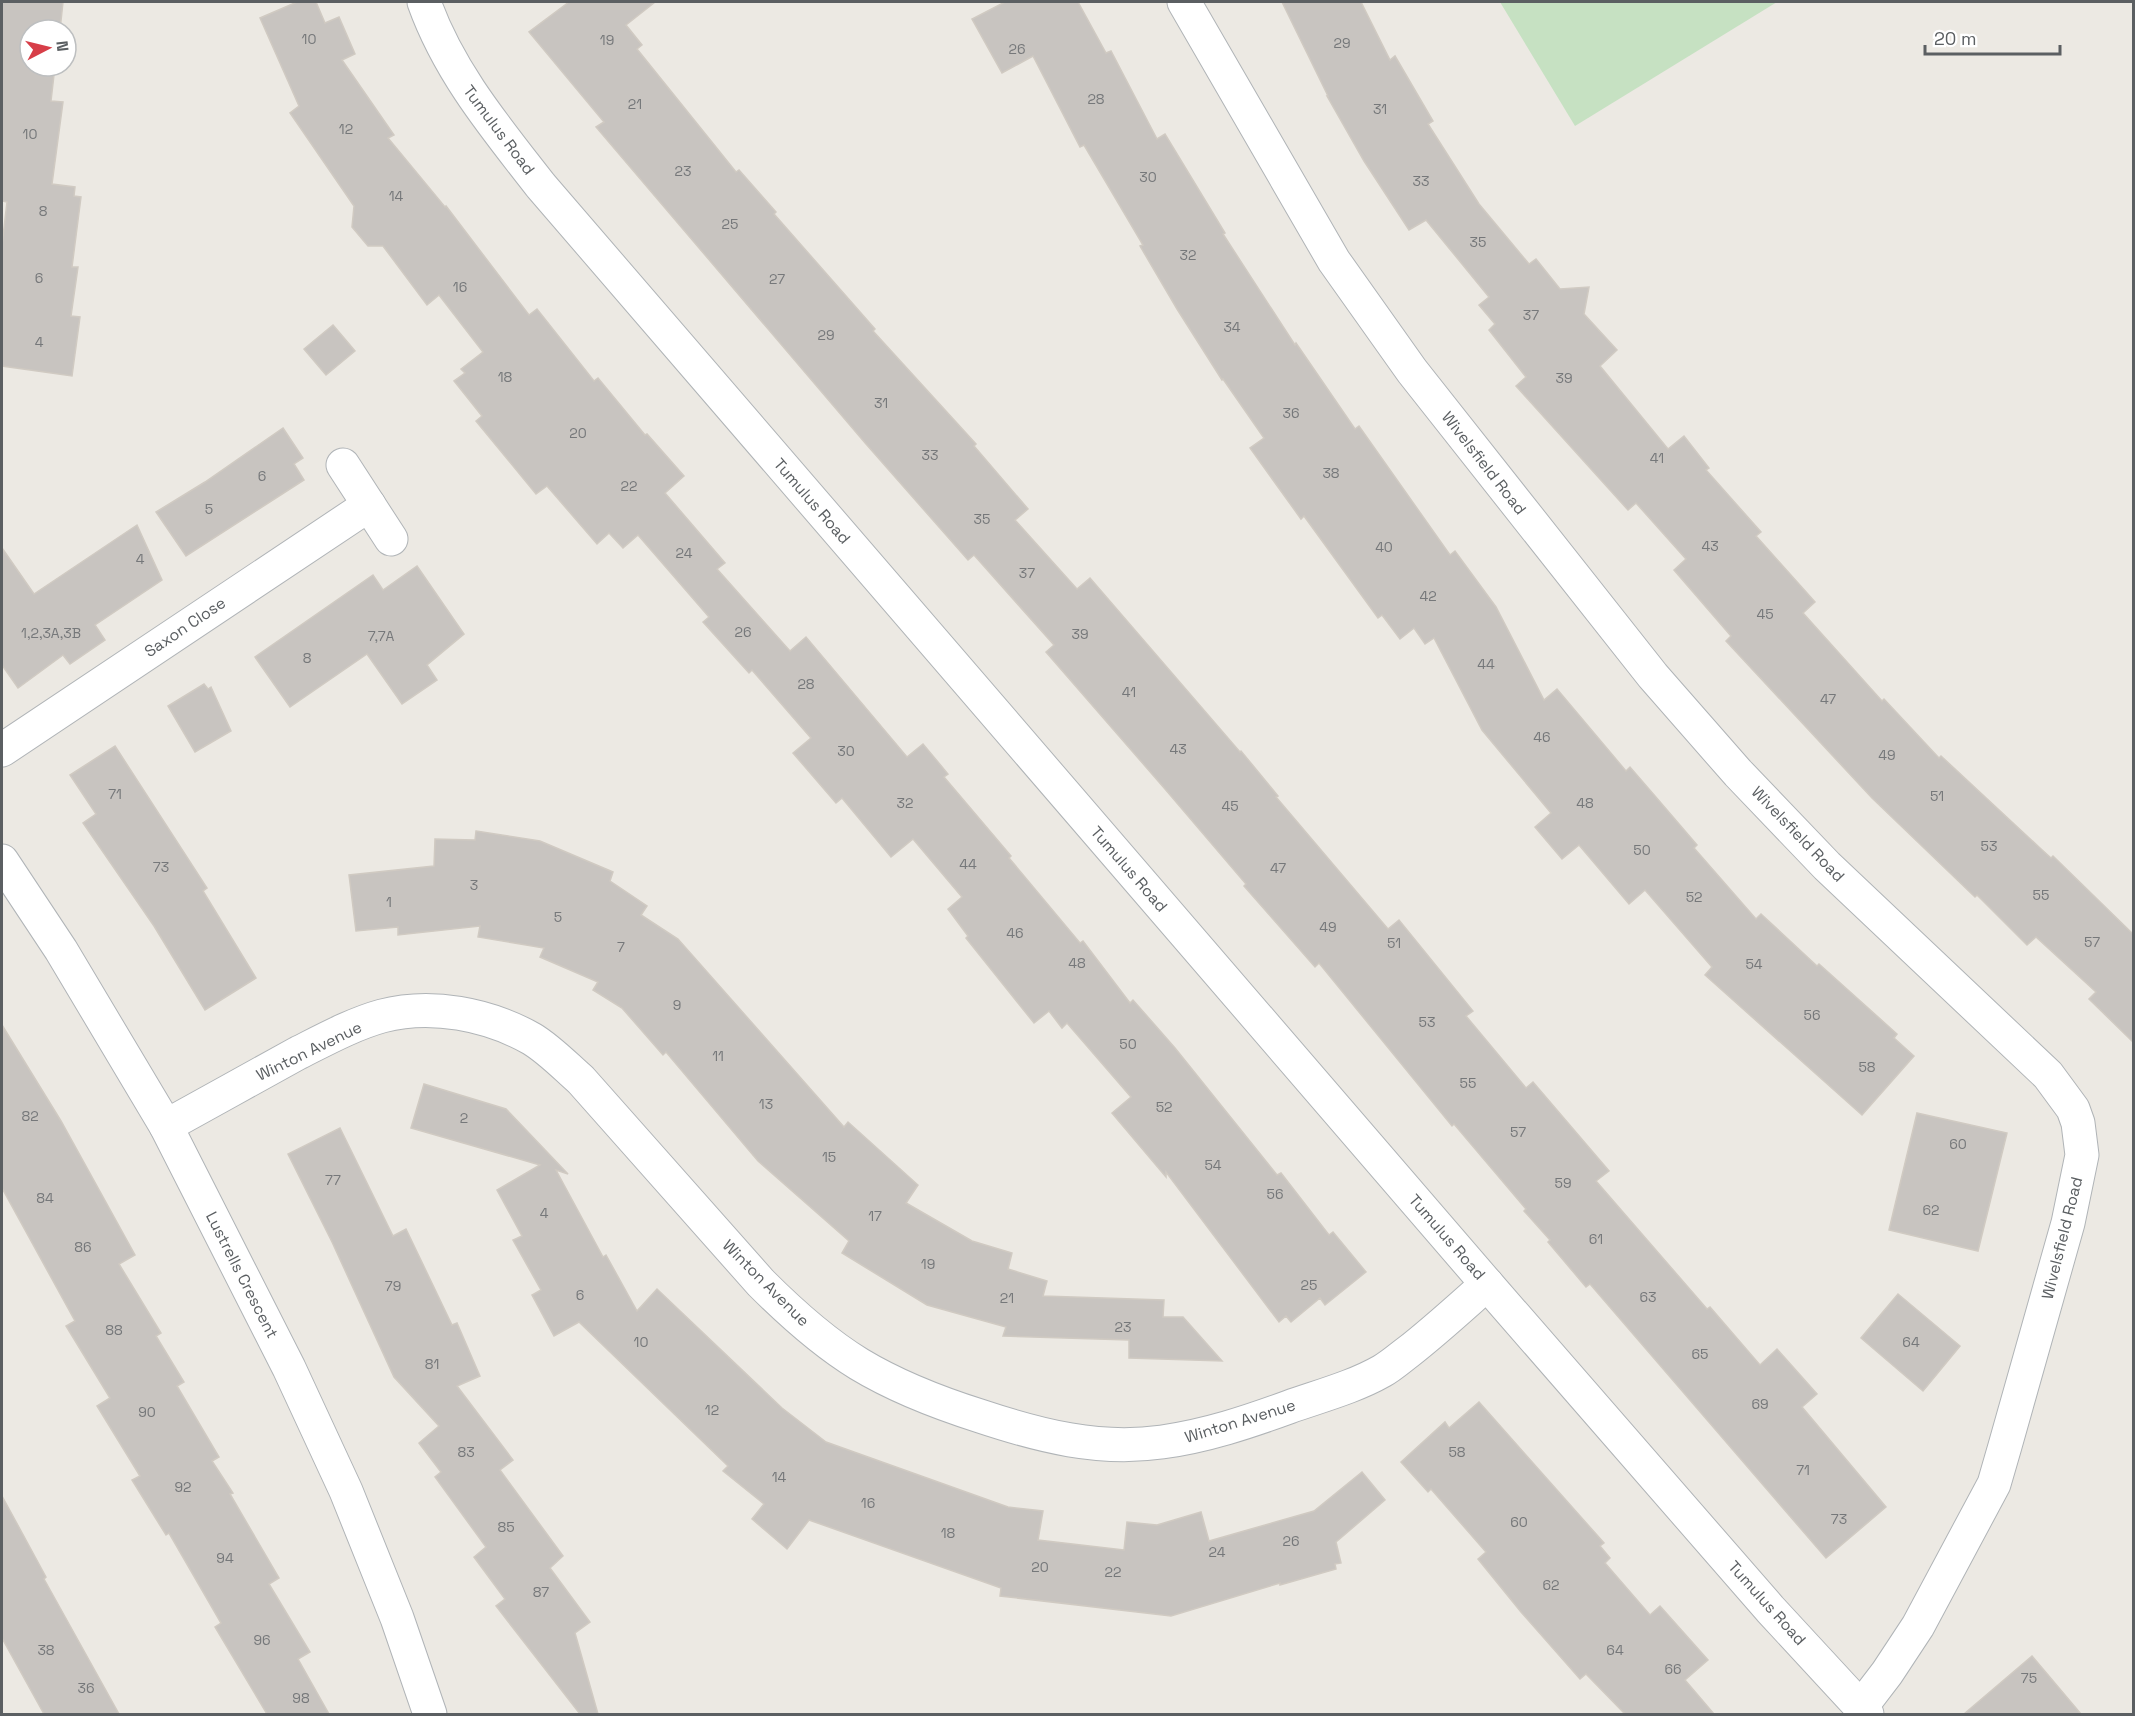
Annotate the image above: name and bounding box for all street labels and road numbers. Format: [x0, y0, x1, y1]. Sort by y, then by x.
street label: Tumulus Road [458, 81, 540, 179]
street label: Wivelsfield Road [1437, 407, 1531, 519]
street label: Tumulus Road [769, 454, 855, 548]
street label: Saxon Close [140, 592, 230, 662]
street label: Wivelsfield Road [1747, 782, 1849, 886]
street label: Tumulus Road [1086, 822, 1172, 916]
street label: Winton Avenue [253, 1016, 365, 1086]
street label: Wivelsfield Road [2037, 1175, 2087, 1301]
street label: Tumulus Road [1404, 1190, 1490, 1284]
street label: Lustrells Crescent [201, 1208, 283, 1342]
street label: Winton Avenue [718, 1235, 814, 1331]
street label: Winton Avenue [1182, 1394, 1298, 1448]
street label: Tumulus Road [1723, 1556, 1811, 1650]

